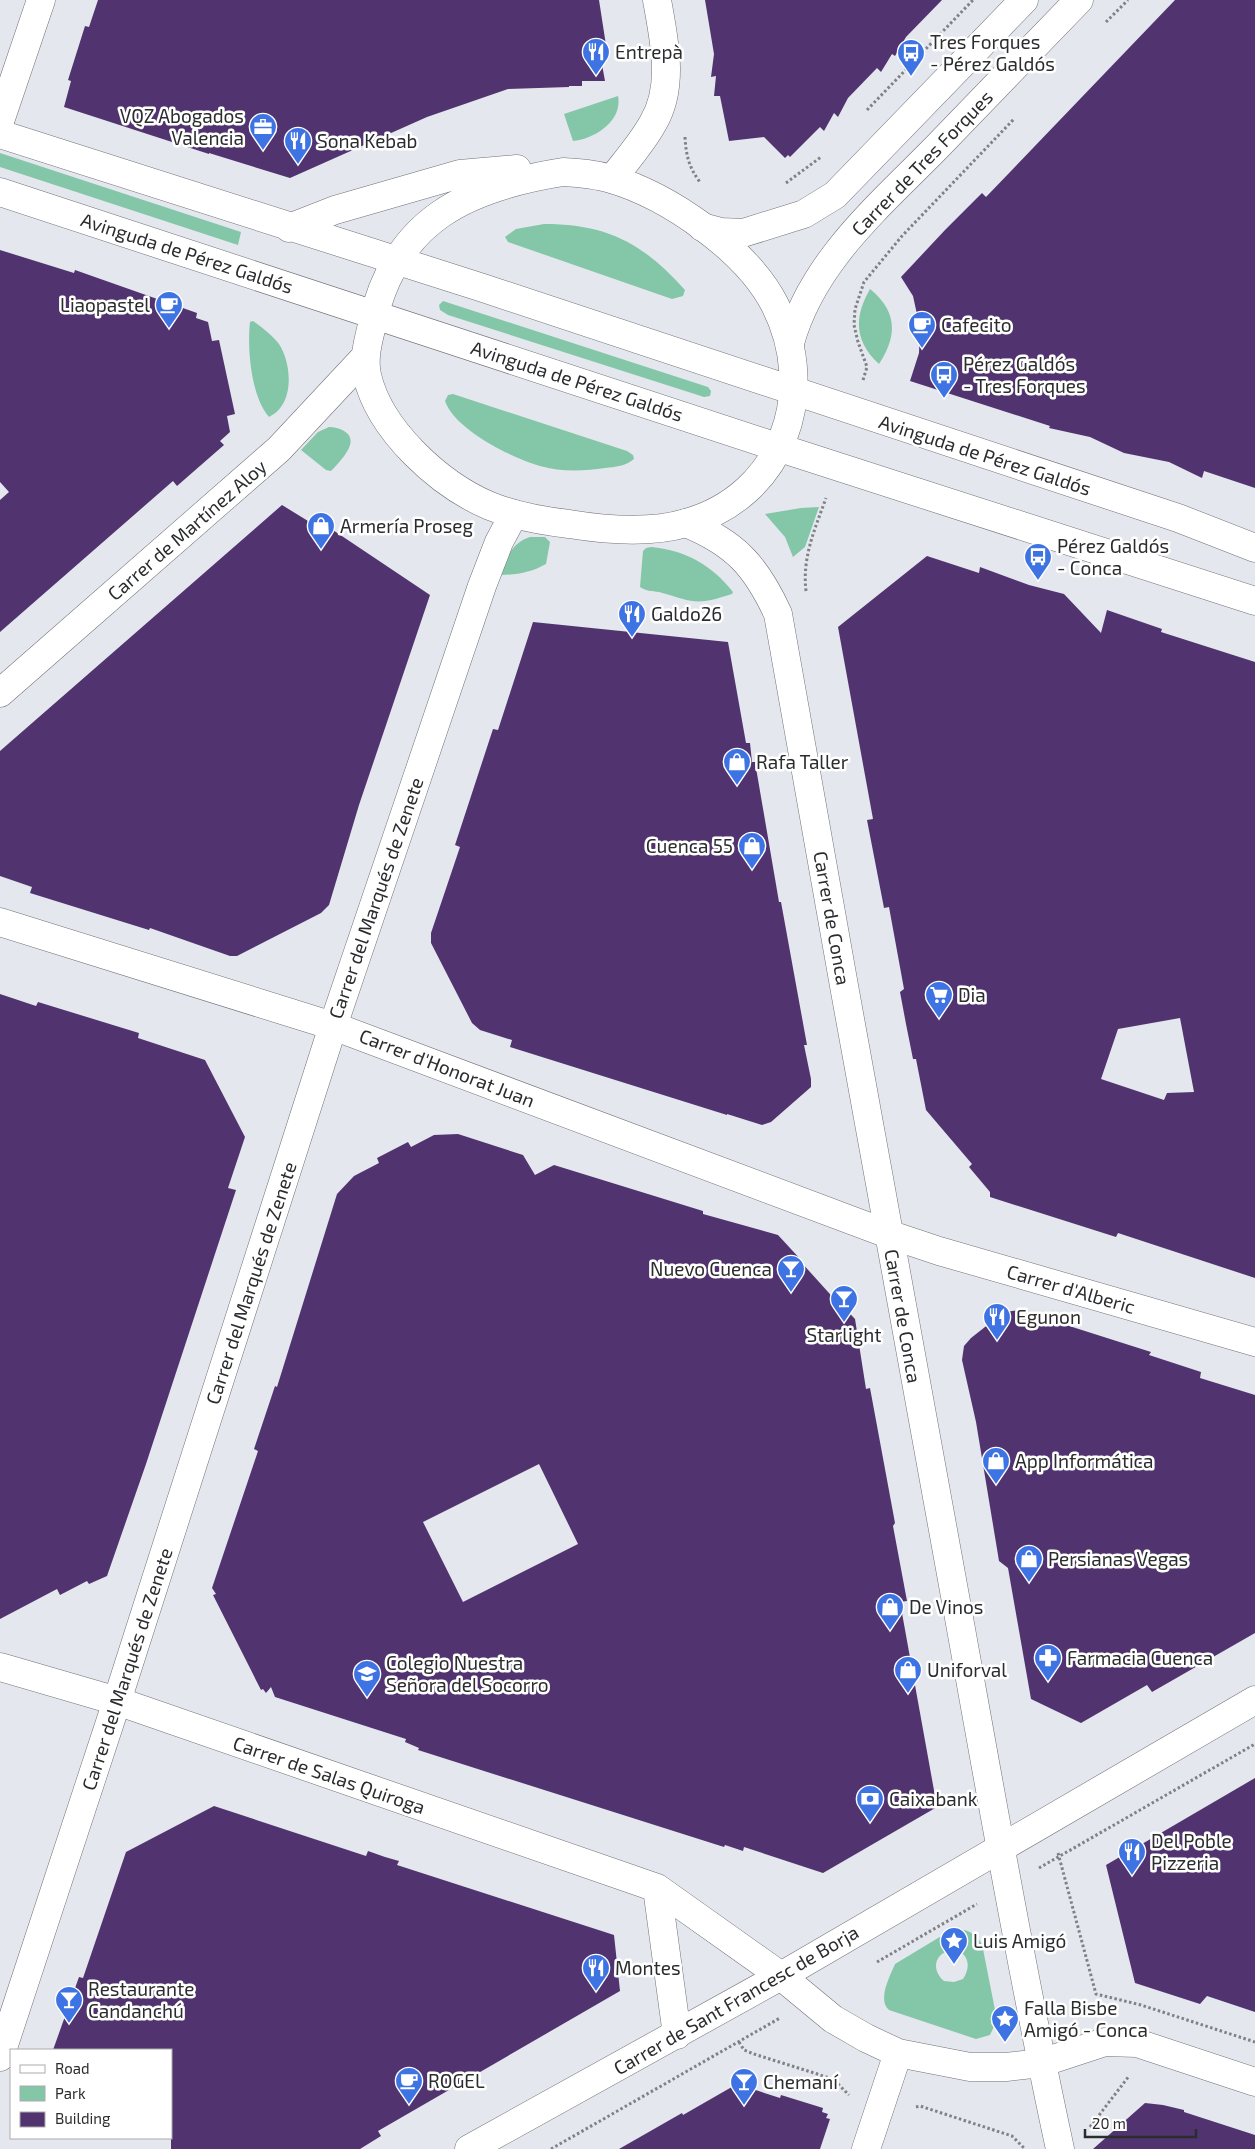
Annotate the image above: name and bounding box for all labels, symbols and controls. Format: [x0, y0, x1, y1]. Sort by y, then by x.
place label: Tres Forques - Pérez Galdós [930, 30, 1055, 75]
restaurant icon: Entrepà [581, 37, 611, 76]
bus stop icon: Tres Forques - Pérez Galdós [896, 38, 926, 77]
place label: Entrepà [615, 40, 683, 63]
street label: Carrer de Tres Forques [846, 85, 997, 240]
place label: VQZ Abogados Valencia [120, 104, 244, 149]
office icon: VQZ Abogados Valencia [248, 112, 278, 151]
restaurant icon: Sona Kebab [283, 126, 313, 165]
place label: Sona Kebab [317, 129, 417, 152]
street label: Avinguda de Pérez Galdós [78, 207, 296, 298]
cafe icon: Liaopastel [154, 290, 184, 329]
place label: Liaopastel [60, 293, 150, 316]
cafe icon: Cafecito [907, 310, 937, 349]
place label: Cafecito [941, 313, 1012, 336]
street label: Avinguda de Pérez Galdós [468, 335, 686, 426]
place label: Pérez Galdós - Tres Forques [963, 352, 1086, 397]
bus stop icon: Pérez Galdós - Tres Forques [929, 360, 959, 399]
street label: Avinguda de Pérez Galdós [876, 409, 1094, 500]
street label: Carrer de Martínez Aloy [103, 454, 271, 605]
shop icon: Armería Proseg [306, 511, 336, 550]
place label: Armería Proseg [340, 514, 474, 537]
place label: Pérez Galdós - Conca [1057, 534, 1169, 579]
bus stop icon: Pérez Galdós - Conca [1023, 542, 1053, 581]
restaurant icon: Galdo26 [617, 599, 647, 638]
place label: Galdo26 [651, 602, 722, 625]
shop icon: Rafa Taller [722, 747, 752, 786]
place label: Rafa Taller [756, 750, 849, 773]
street label: Carrer del Marqués de Zenete [323, 774, 428, 1021]
shop icon: Cuenca 55 [737, 831, 767, 870]
place label: Cuenca 55 [646, 834, 733, 857]
street label: Carrer de Conca [809, 849, 856, 987]
supermarket icon: Dia [924, 980, 954, 1019]
place label: Dia [958, 983, 986, 1006]
street label: Carrer d'Honorat Juan [356, 1023, 538, 1112]
street label: Carrer del Marqués de Zenete [200, 1159, 301, 1407]
street label: Carrer de Conca [880, 1247, 927, 1385]
bar icon: Nuevo Cuenca [776, 1254, 806, 1293]
place label: Nuevo Cuenca [650, 1257, 772, 1280]
street label: Carrer d'Alberic [1004, 1259, 1138, 1318]
bar icon: Starlight [829, 1284, 859, 1323]
restaurant icon: Egunon [982, 1302, 1012, 1341]
place label: Egunon [1016, 1305, 1081, 1328]
place label: Starlight [806, 1323, 882, 1346]
shop icon: App Informática [981, 1446, 1011, 1485]
place label: App Informática [1015, 1449, 1153, 1472]
shop icon: Persianas Vegas [1014, 1544, 1044, 1583]
street label: Carrer del Marqués de Zenete [76, 1545, 177, 1793]
place label: Persianas Vegas [1048, 1547, 1188, 1570]
shop icon: De Vinos [875, 1592, 905, 1631]
place label: De Vinos [909, 1595, 983, 1618]
pharmacy icon: Farmacia Cuenca [1033, 1643, 1063, 1682]
place label: Farmacia Cuenca [1067, 1646, 1213, 1669]
place label: Colegio Nuestra Señora del Socorro [386, 1651, 549, 1696]
shop icon: Uniforval [893, 1655, 923, 1694]
place label: Uniforval [927, 1658, 1007, 1681]
school or university icon: Colegio Nuestra Señora del Socorro [352, 1659, 382, 1698]
street label: Carrer de Salas Quiroga [230, 1731, 428, 1818]
bank icon: Caixabank [855, 1784, 885, 1823]
place label: Caixabank [889, 1787, 978, 1810]
place label: Del Poble Pizzeria [1151, 1829, 1232, 1874]
restaurant icon: Del Poble Pizzeria [1117, 1837, 1147, 1876]
street label: Carrer de Sant Francesc de Borja [609, 1920, 862, 2079]
place icon: Luis Amigó [939, 1926, 969, 1965]
place label: Luis Amigó [973, 1929, 1066, 1952]
restaurant icon: Montes [581, 1953, 611, 1992]
place label: Montes [615, 1956, 681, 1979]
place label: Restaurante Candanchú [88, 1977, 195, 2022]
bar icon: Restaurante Candanchú [54, 1985, 84, 2024]
place label: Falla Bisbe Amigó - Conca [1024, 1996, 1148, 2041]
place icon: Falla Bisbe Amigó - Conca [990, 2004, 1020, 2043]
legend [10, 2049, 172, 2139]
text: Road [55, 2059, 90, 2077]
cafe icon: ROGEL [394, 2066, 424, 2105]
bar icon: Chemaní [729, 2067, 759, 2106]
place label: ROGEL [428, 2069, 485, 2092]
place label: Chemaní [763, 2070, 839, 2093]
text: Park [55, 2084, 86, 2102]
scale bar [1085, 2106, 1196, 2138]
text: Building [55, 2109, 111, 2127]
text: 20 m [1092, 2114, 1126, 2132]

